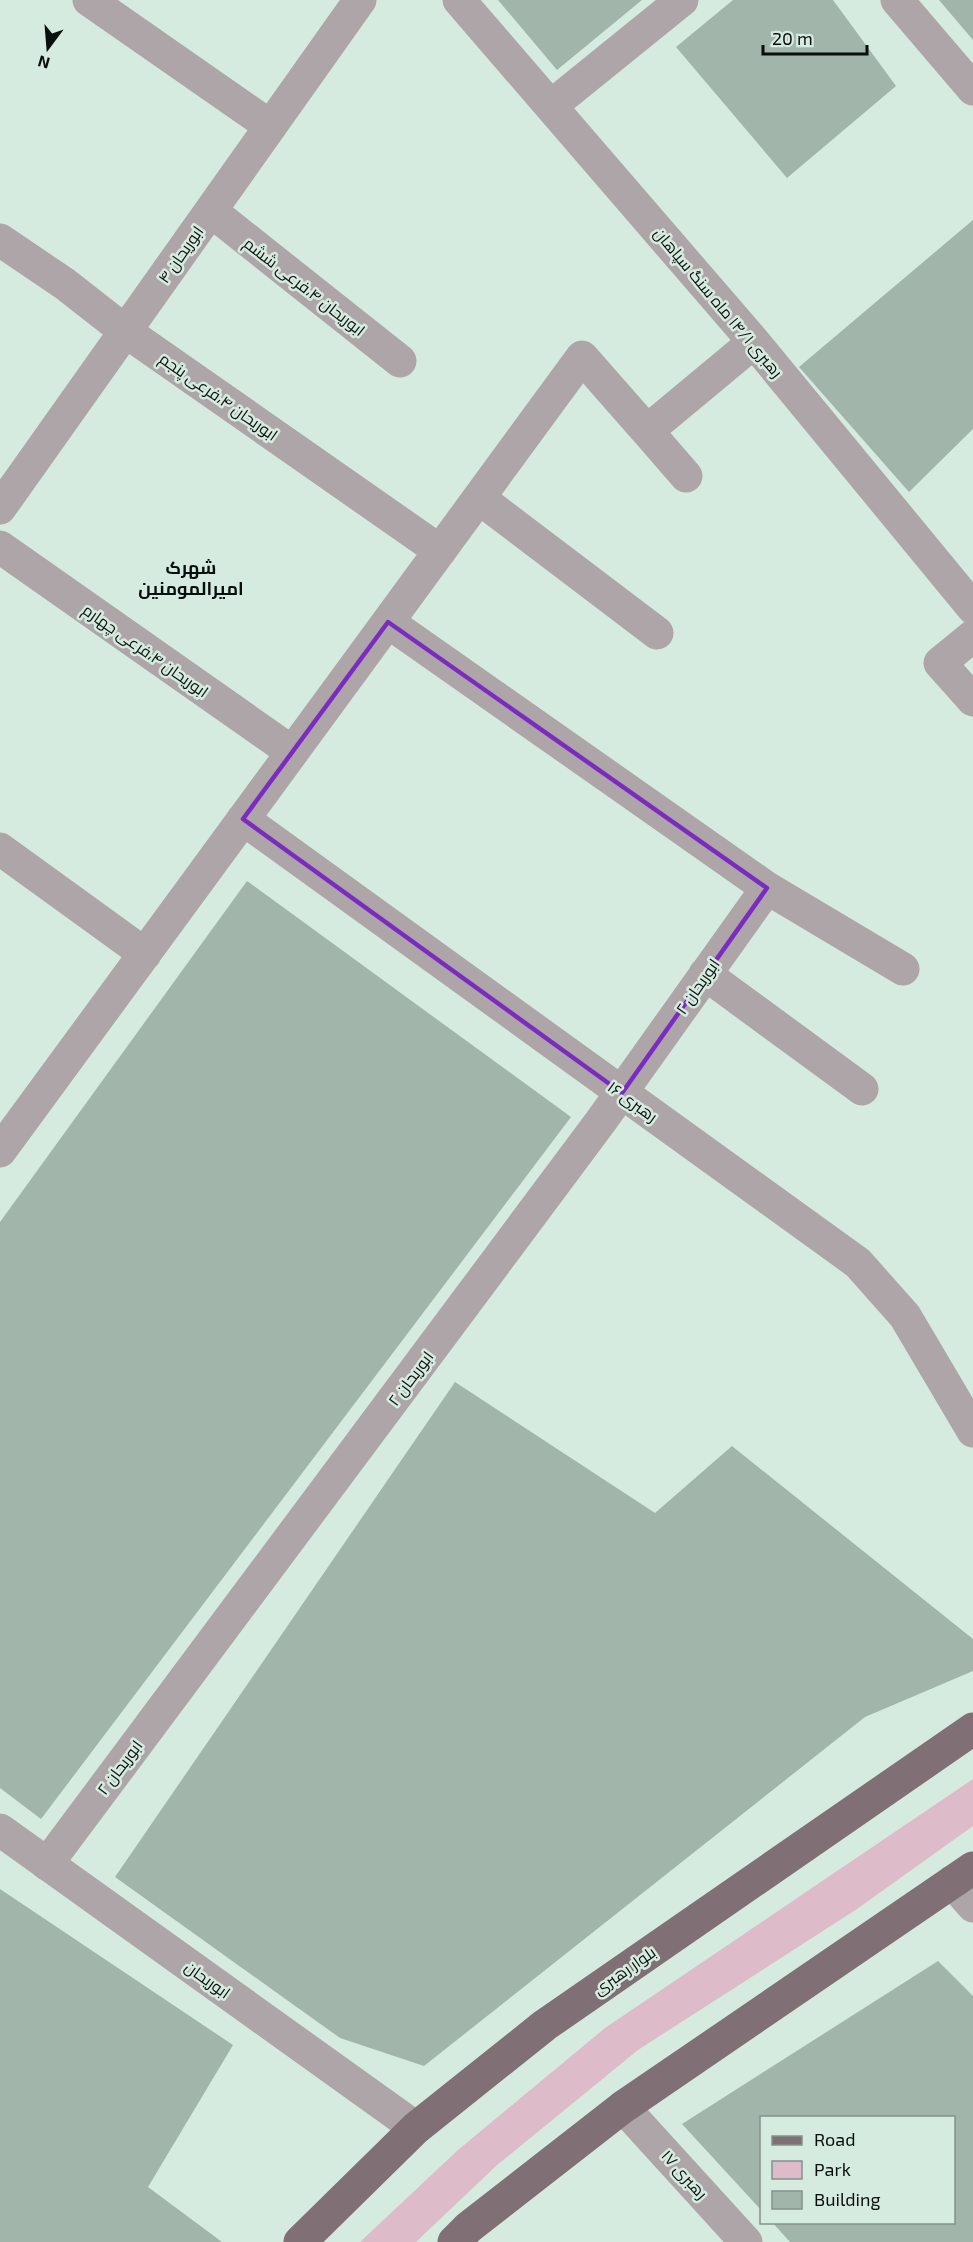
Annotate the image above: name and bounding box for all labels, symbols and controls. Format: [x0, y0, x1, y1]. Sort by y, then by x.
north arrow [18, 18, 78, 78]
scale bar [763, 18, 866, 56]
text: 20 m [772, 27, 813, 49]
text: N [36, 52, 52, 74]
street label: ابوریحان ۴ [153, 222, 208, 287]
street label: رهبری ۱۴/۱ ماه سنگ سپاهان [649, 223, 787, 382]
street label: ابوریحان ۴،فرعی ششم [239, 233, 369, 342]
street label: ابوریحان ۴،فرعی پنجم [155, 348, 282, 446]
district label: شهرک امیرالمومنین [138, 556, 244, 600]
street label: ابوریحان ۴،فرعی چهارم [78, 599, 213, 703]
street label: ابوریحان ۲ [671, 955, 725, 1019]
street label: رهبری ۱۶ [603, 1077, 662, 1127]
street label: ابوریحان ۲ [383, 1347, 438, 1410]
street label: ابوریحان ۲ [92, 1736, 147, 1799]
street label: بلوار رهبری [589, 1942, 660, 2000]
street label: ابوریحان [180, 1956, 234, 2003]
legend [760, 2116, 955, 2224]
text: Road [814, 2128, 855, 2150]
street label: رهبری ۱۷ [657, 2146, 712, 2204]
text: Park [814, 2158, 851, 2180]
text: Building [814, 2188, 881, 2210]

